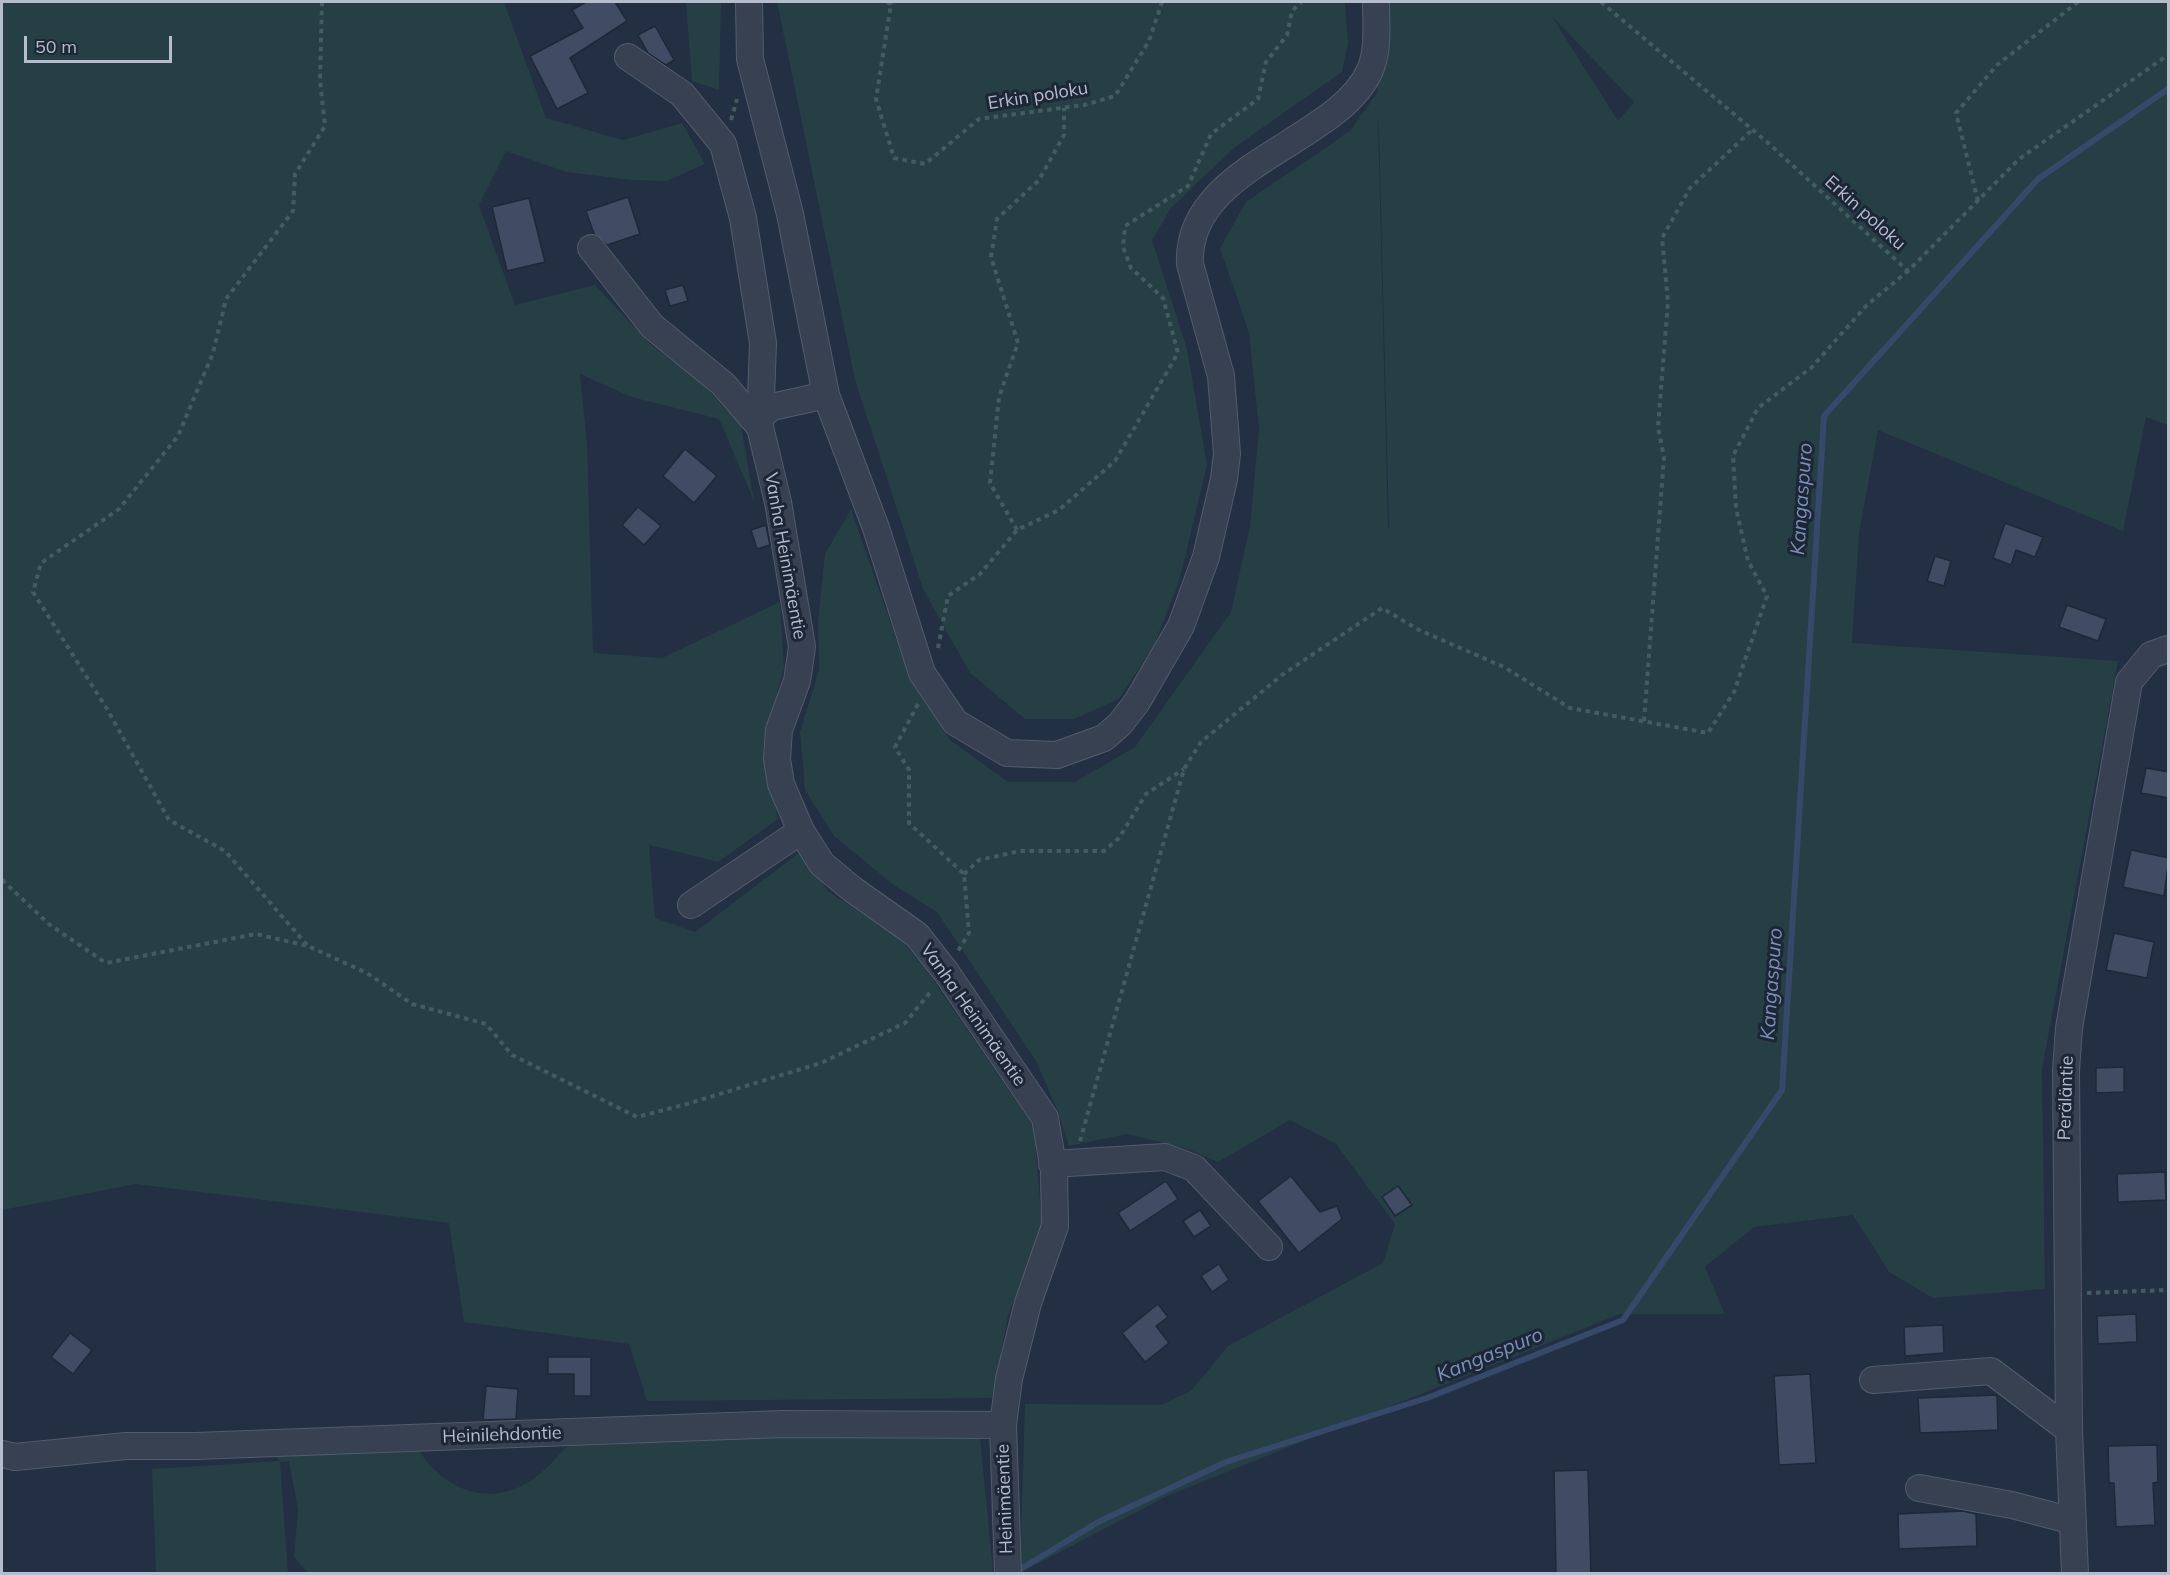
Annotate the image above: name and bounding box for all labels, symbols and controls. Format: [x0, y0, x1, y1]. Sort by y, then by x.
scale bar [27, 24, 176, 62]
text: 50 m [35, 35, 77, 58]
street label: Erkin poloku [986, 77, 1090, 115]
street label: Erkin poloku [1820, 171, 1910, 255]
water label: Kangaspuro [1786, 442, 1818, 556]
street label: Vanha Heinimäentie [760, 471, 810, 641]
water label: Kangaspuro [1756, 927, 1788, 1041]
street label: Vanha Heinimäentie [916, 940, 1030, 1090]
street label: Peräläntie [2054, 1055, 2078, 1141]
water label: Kangaspuro [1433, 1323, 1547, 1387]
street label: Heinilehdontie [442, 1422, 562, 1448]
street label: Heinimäentie [992, 1444, 1018, 1554]

